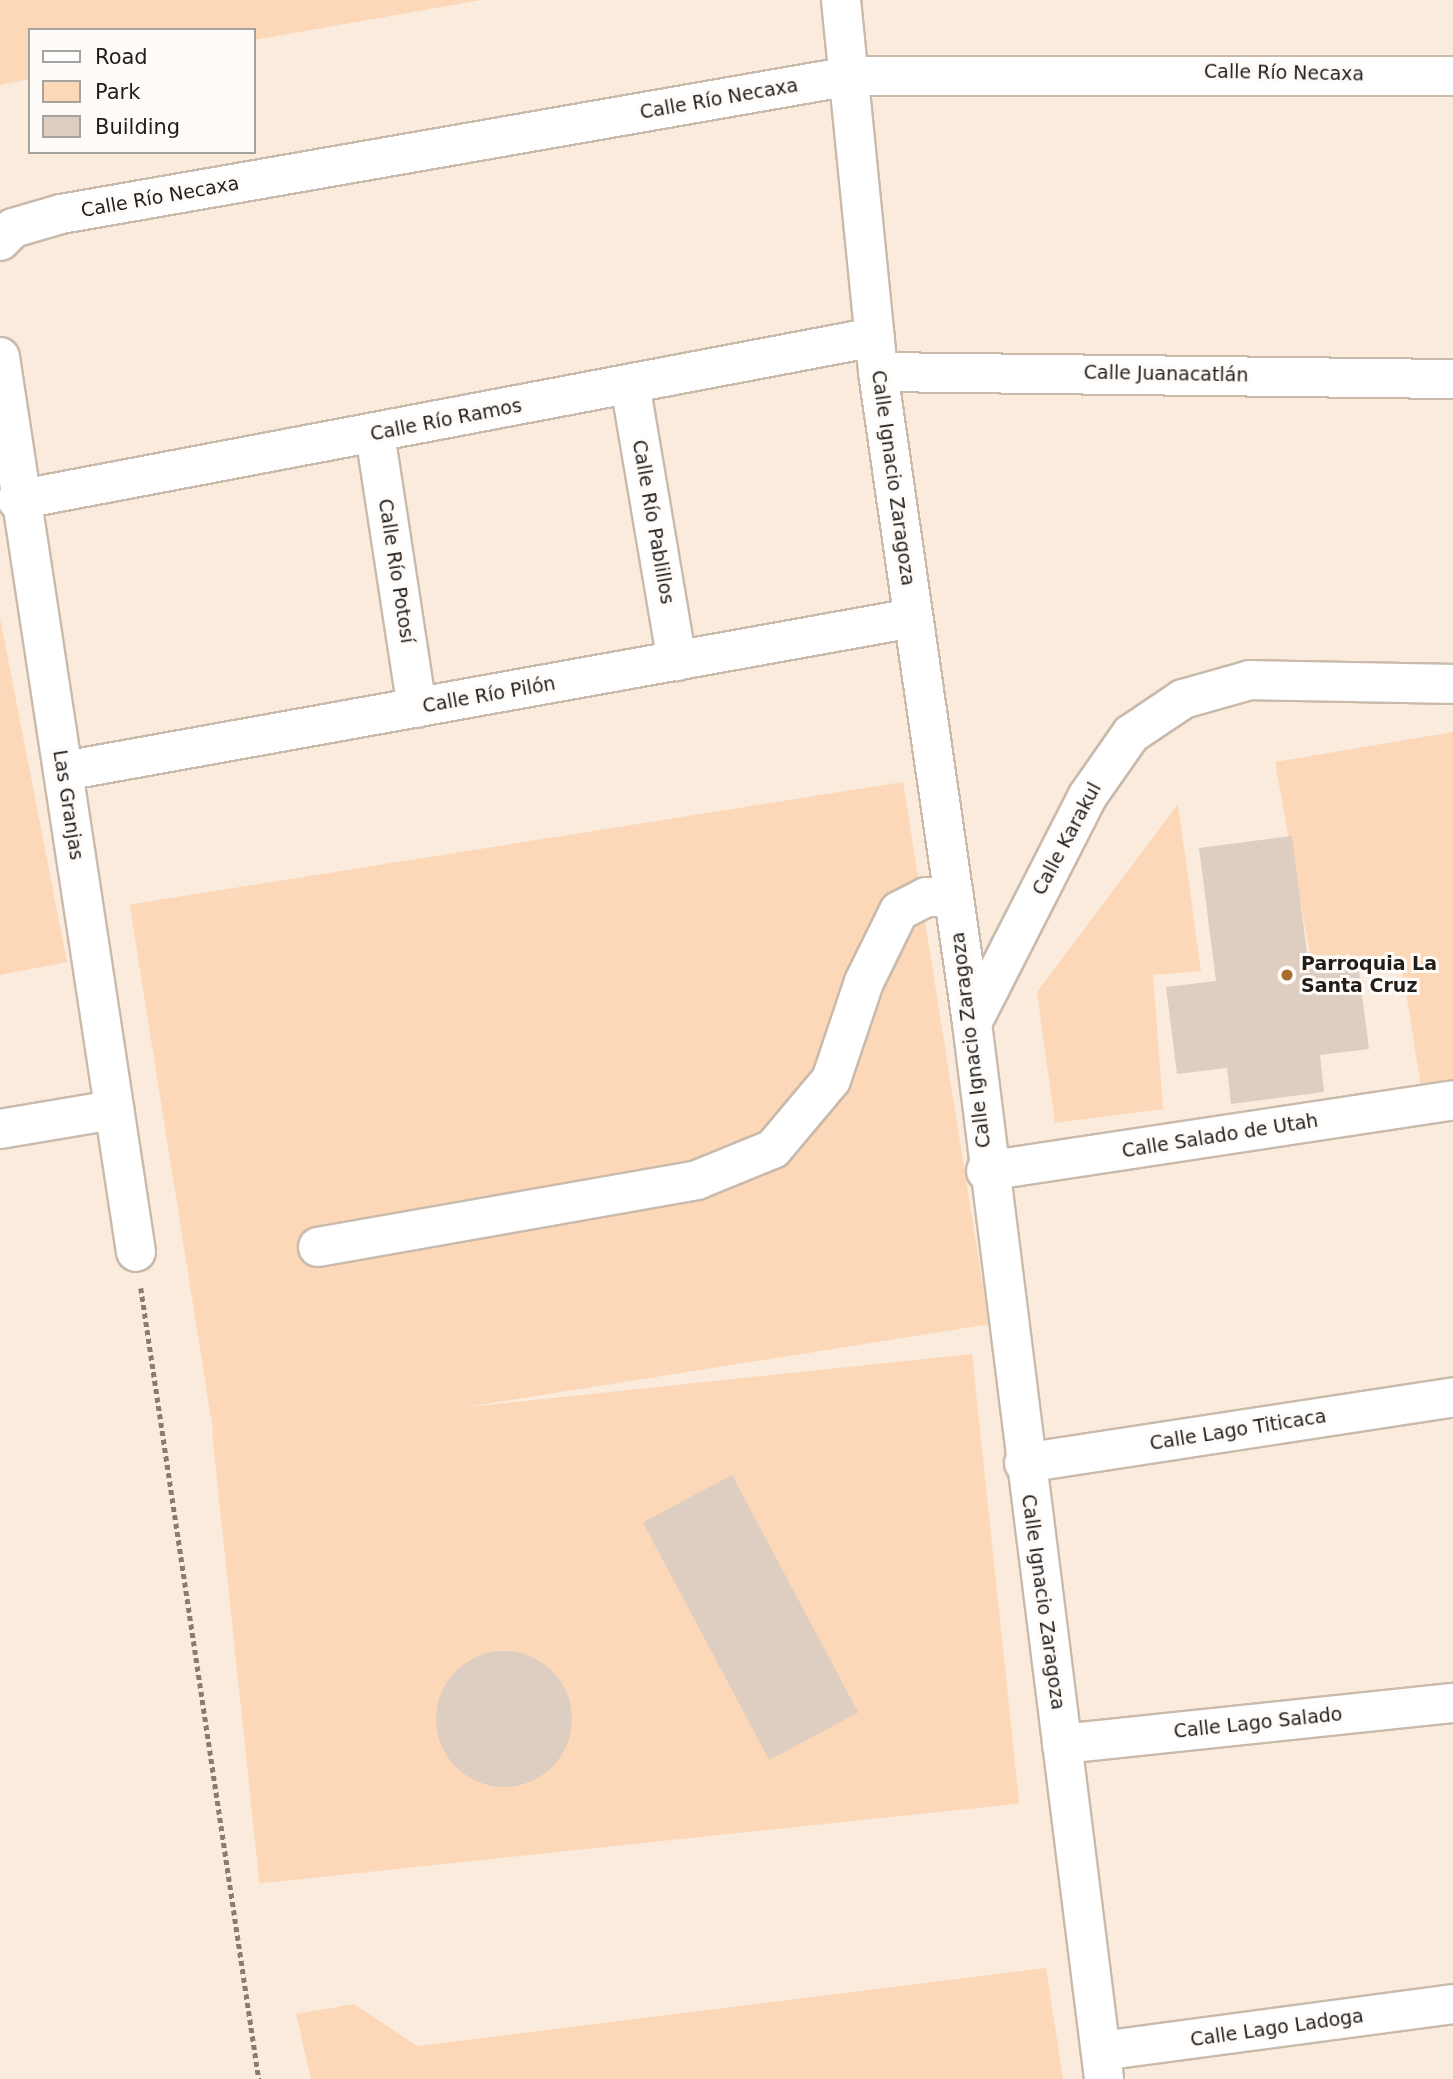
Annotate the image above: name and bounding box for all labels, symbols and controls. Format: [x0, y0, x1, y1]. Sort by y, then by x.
legend [28, 28, 256, 154]
text: Road [95, 45, 148, 69]
street label: Calle Río Necaxa [1204, 60, 1364, 86]
street label: Calle Río Necaxa [638, 74, 800, 124]
text: Park [95, 80, 140, 104]
text: Building [95, 115, 180, 139]
street label: Calle Río Necaxa [79, 172, 241, 222]
street label: Calle Juanacatlán [1083, 361, 1249, 387]
street label: Calle Ignacio Zaragoza [867, 369, 919, 587]
street label: Calle Río Ramos [368, 394, 524, 446]
street label: Calle Río Pablillos [627, 438, 679, 606]
street label: Calle Río Potosí [373, 497, 419, 645]
street label: Calle Río Pilón [421, 672, 557, 718]
street label: Las Granjas [48, 748, 88, 862]
street label: Calle Karakul [1028, 779, 1106, 899]
street label: Calle Ignacio Zaragoza [946, 931, 996, 1149]
place label: Parroquia La Santa Cruz [1301, 953, 1437, 997]
marker: Parroquia La Santa Cruz [1279, 967, 1295, 983]
street label: Calle Salado de Utah [1120, 1109, 1320, 1163]
street label: Calle Lago Titicaca [1148, 1405, 1328, 1455]
street label: Calle Ignacio Zaragoza [1017, 1493, 1069, 1711]
street label: Calle Lago Salado [1173, 1703, 1343, 1743]
street label: Calle Lago Ladoga [1189, 2005, 1365, 2051]

